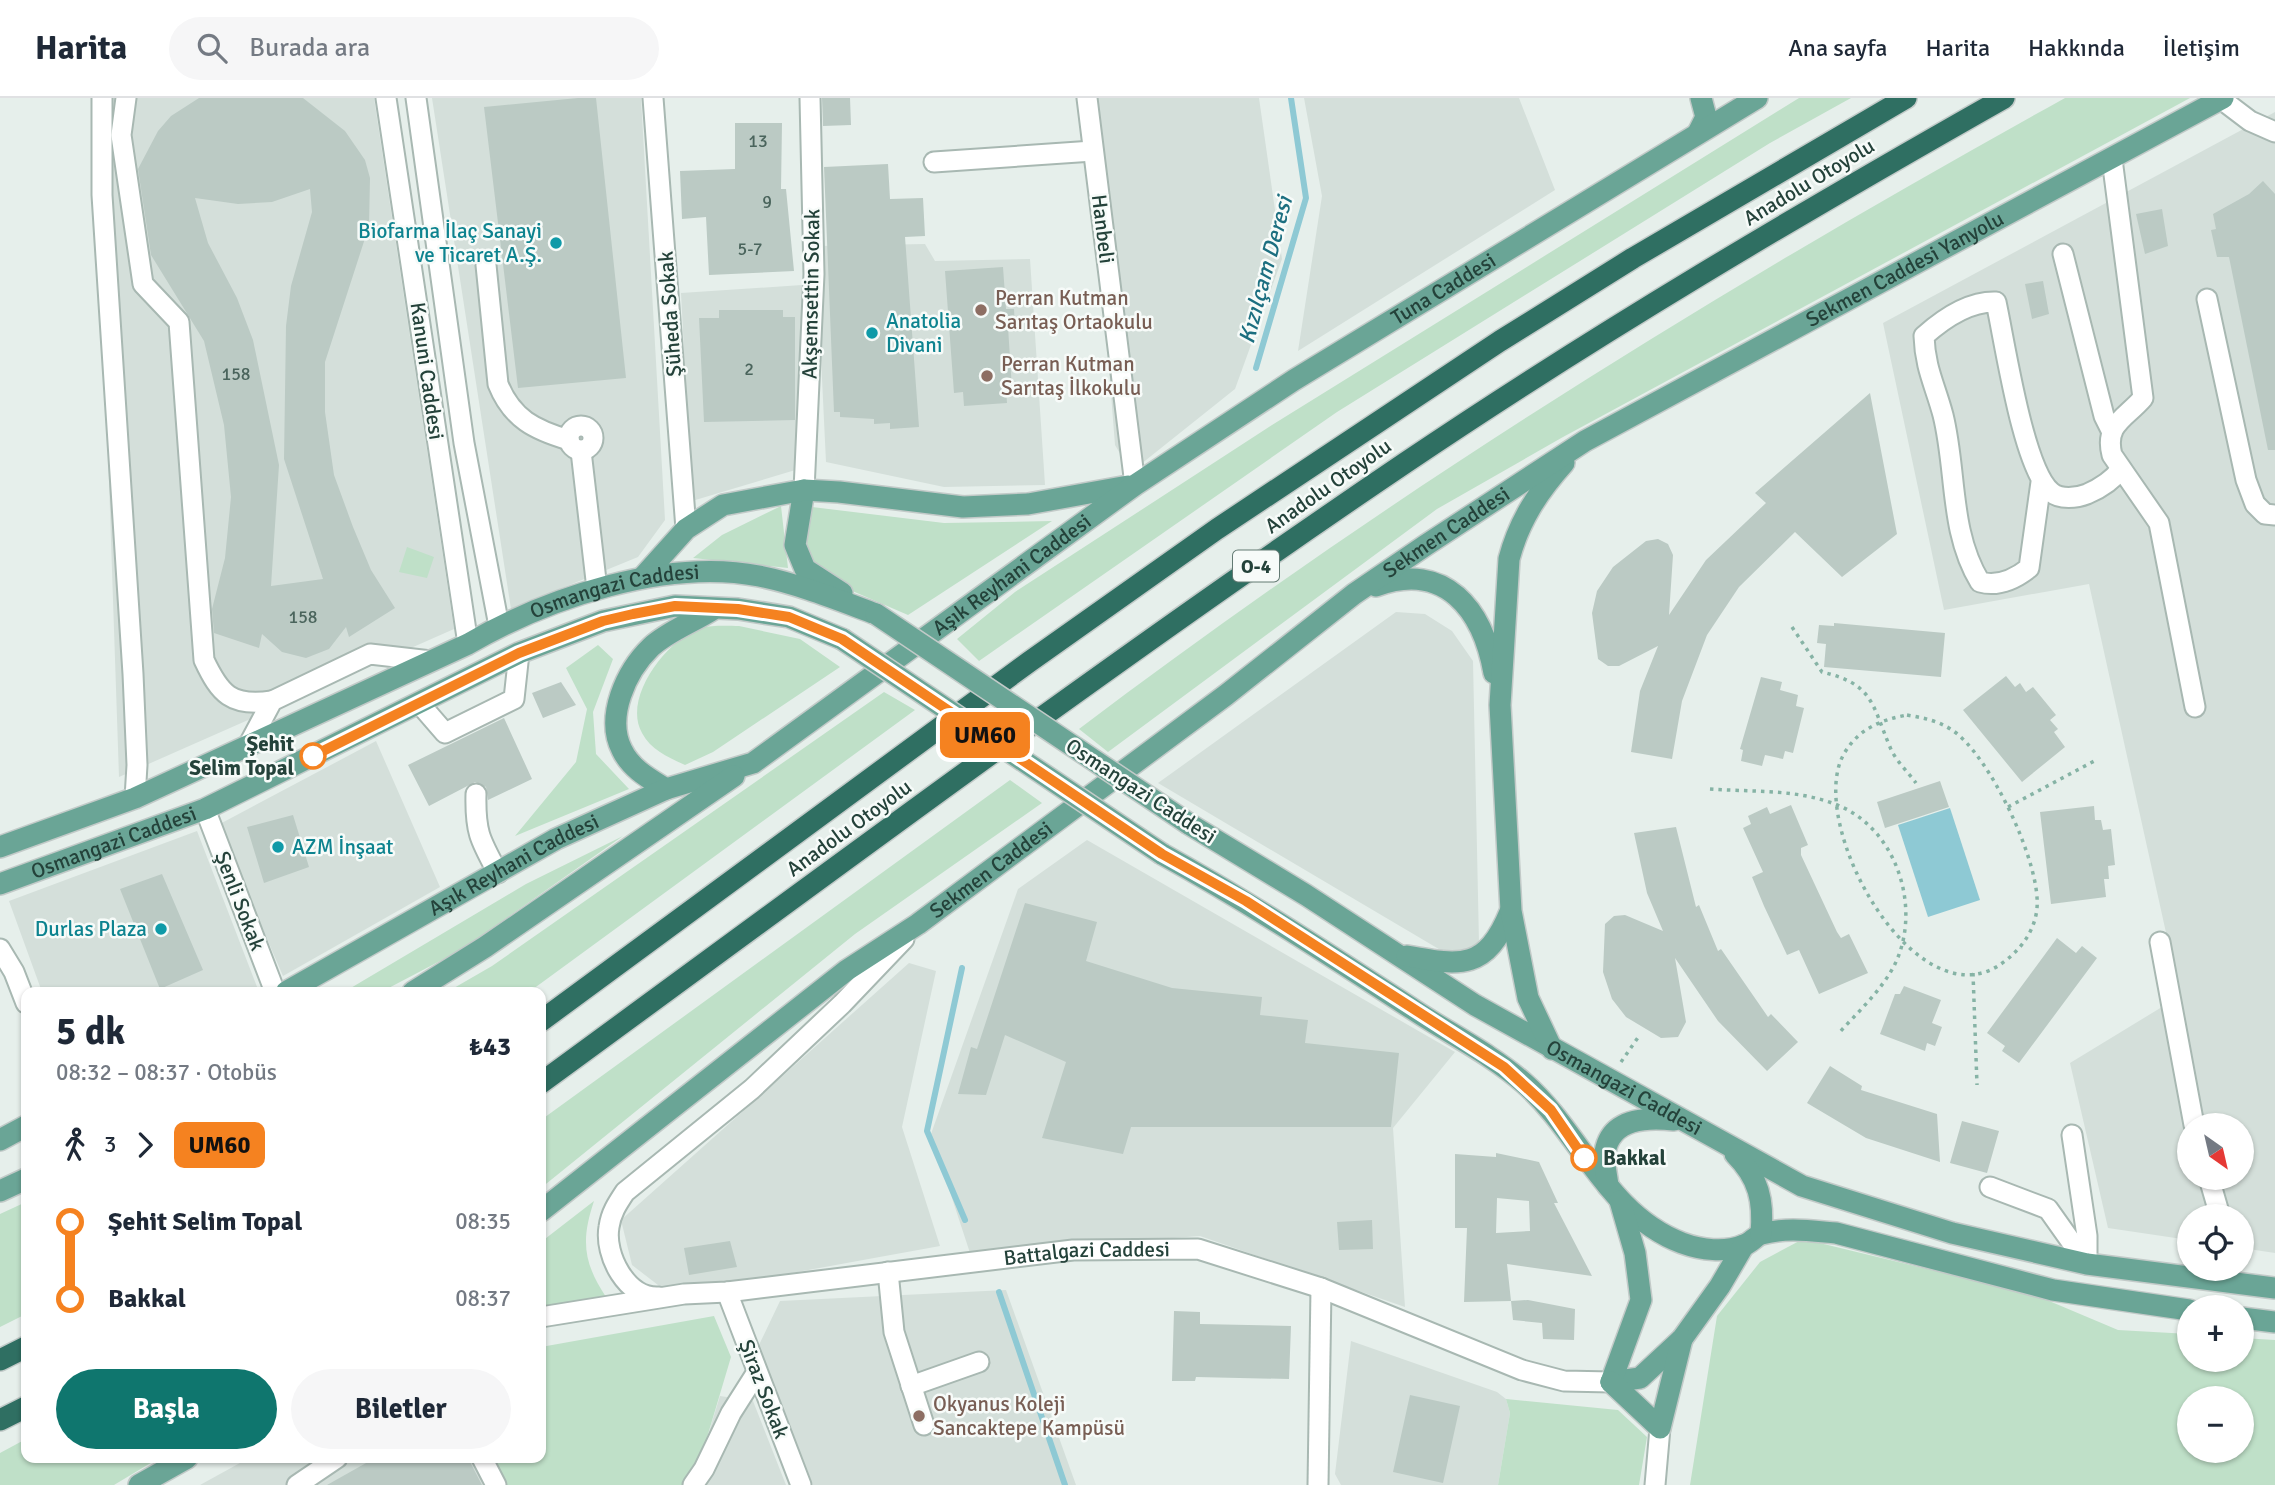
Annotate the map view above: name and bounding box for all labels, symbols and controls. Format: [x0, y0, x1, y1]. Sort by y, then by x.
search box [169, 17, 659, 80]
text: Harita [35, 28, 127, 69]
icon: search [193, 29, 231, 67]
text: Burada ara [249, 32, 370, 64]
text: Ana sayfa [1788, 33, 1888, 63]
text: Harita [1926, 33, 1990, 63]
text: Hakkında [2028, 33, 2125, 63]
text: İletişim [2163, 33, 2240, 63]
house number: 13 [748, 130, 768, 152]
street label: Anadolu Otoyolu [1739, 133, 1879, 231]
house number: 9 [762, 191, 772, 213]
water label: Kızılçam Deresi [1232, 191, 1300, 347]
street label: Hanbeli [1086, 193, 1120, 265]
street label: Sekmen Caddesi Yanyolu [1801, 205, 2008, 333]
street label: Akşemsettin Sokak [797, 208, 825, 379]
place label: Biofarma İlaç Sanayi ve Ticaret A.Ş. [358, 218, 542, 268]
marker: Biofarma İlaç Sanayi ve Ticaret A.Ş. [548, 235, 564, 251]
house number: 5-7 [738, 238, 762, 260]
street label: Tuna Caddesi [1386, 247, 1501, 331]
street label: Şüheda Sokak [653, 250, 687, 378]
place label: Perran Kutman Sarıtaş Ortaokulu [995, 285, 1153, 335]
street label: Kanuni Caddesi [404, 301, 450, 441]
marker: Perran Kutman Sarıtaş Ortaokulu [973, 302, 989, 318]
place label: Anatolia Divani [886, 308, 961, 358]
marker: Anatolia Divani [864, 325, 880, 341]
place label: Perran Kutman Sarıtaş İlkokulu [1001, 351, 1141, 401]
house number: 2 [744, 358, 754, 380]
house number: 158 [221, 363, 251, 385]
marker: Perran Kutman Sarıtaş İlkokulu [979, 368, 995, 384]
street label: Anadolu Otoyolu [1260, 433, 1396, 539]
street label: Sekmen Caddesi [1378, 481, 1515, 584]
street label: Aşık Reyhani Caddesi [927, 508, 1096, 641]
road number: O-4 [1233, 551, 1279, 582]
street label: Osmangazi Caddesi [526, 559, 700, 625]
house number: 158 [288, 606, 318, 628]
line badge: UM60 [936, 712, 1034, 758]
text: UM60 [954, 720, 1016, 750]
place label: Şehit Selim Topal [189, 731, 294, 781]
street label: Osmangazi Caddesi [1061, 733, 1221, 849]
marker: Şehit Selim Topal [300, 743, 326, 769]
street label: Anadolu Otoyolu [781, 774, 917, 882]
street label: Osmangazi Caddesi [27, 800, 200, 885]
street label: Aşık Reyhani Caddesi [424, 808, 603, 922]
street label: Sekmen Caddesi [924, 815, 1058, 924]
place label: AZM İnşaat [292, 834, 393, 860]
marker: AZM İnşaat [270, 839, 286, 855]
street label: Şenli Sokak [209, 848, 271, 955]
place label: Durlas Plaza [35, 916, 147, 942]
marker: Durlas Plaza [153, 921, 169, 937]
text: 5 dk [56, 1008, 125, 1055]
text: ₺43 [469, 1031, 511, 1063]
street label: Osmangazi Caddesi [1542, 1034, 1707, 1141]
text: 08:32 – 08:37 · Otobüs [56, 1058, 277, 1087]
north arrow [2177, 1113, 2254, 1190]
map controls [2177, 1113, 2254, 1463]
icon: walk [56, 1126, 94, 1164]
icon: forward [126, 1126, 164, 1164]
text: 3 [104, 1130, 116, 1159]
text: UM60 [188, 1130, 251, 1160]
marker: Bakkal [1571, 1145, 1597, 1171]
place label: Bakkal [1603, 1145, 1666, 1171]
button: locate [2177, 1204, 2254, 1281]
text: Şehit Selim Topal [108, 1206, 302, 1238]
text: 08:35 [455, 1207, 511, 1236]
street label: Battalgazi Caddesi [1002, 1236, 1170, 1271]
text: Bakkal [108, 1283, 186, 1315]
text: 08:37 [455, 1284, 511, 1313]
button: + [2177, 1295, 2254, 1372]
street label: Şiraz Sokak [733, 1336, 795, 1443]
button: Başla [56, 1369, 277, 1449]
button: Biletler [291, 1369, 511, 1449]
button: − [2177, 1386, 2254, 1463]
place label: Okyanus Koleji Sancaktepe Kampüsü [933, 1391, 1125, 1441]
marker: Okyanus Koleji Sancaktepe Kampüsü [911, 1408, 927, 1424]

